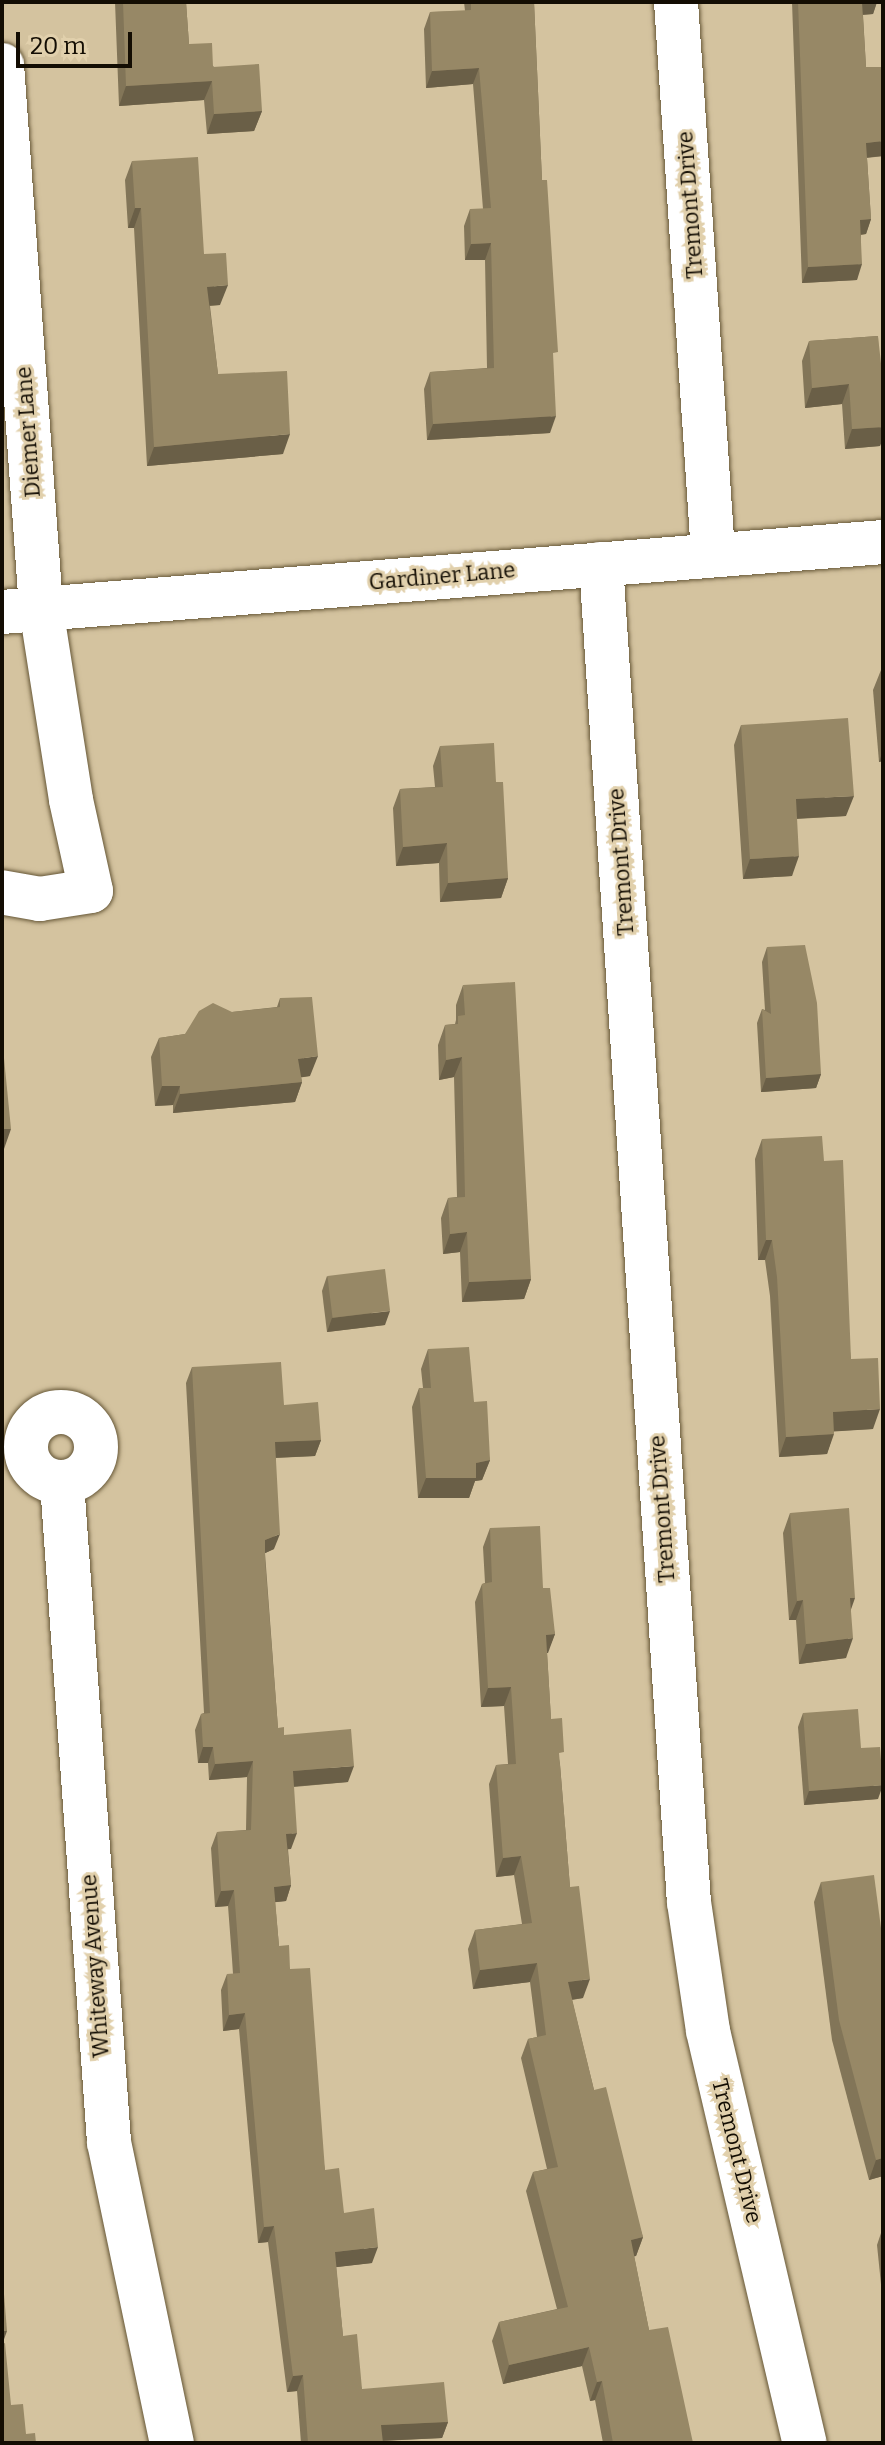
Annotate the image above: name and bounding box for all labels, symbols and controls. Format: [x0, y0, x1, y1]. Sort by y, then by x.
scale bar [20, 16, 136, 66]
text: 20 m [30, 32, 86, 60]
street label: Tremont Drive [672, 130, 708, 280]
street label: Diemer Lane [10, 366, 46, 498]
street label: Gardiner Lane [368, 556, 516, 596]
street label: Tremont Drive [603, 787, 639, 937]
street label: Tremont Drive [644, 1434, 680, 1584]
street label: Whiteway Avenue [75, 1873, 115, 2059]
street label: Tremont Drive [706, 2076, 768, 2226]

